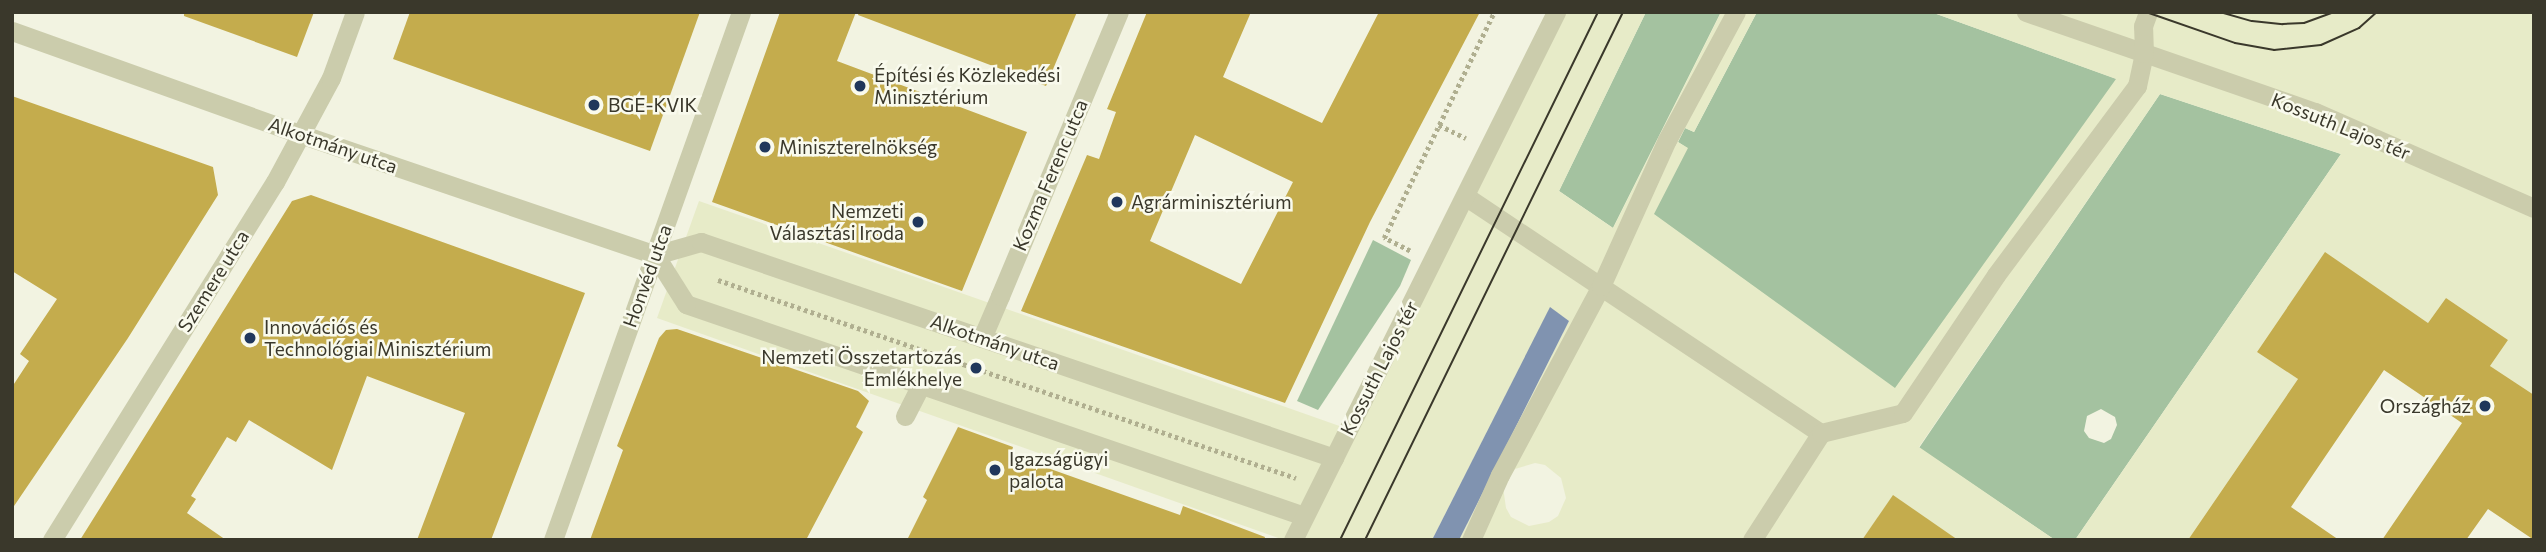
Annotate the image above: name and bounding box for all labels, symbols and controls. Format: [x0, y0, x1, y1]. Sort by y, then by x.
place label: Építési és Közlekedési Minisztérium [874, 64, 1061, 108]
marker: Építési és Közlekedési Minisztérium [852, 78, 868, 94]
street label: Kossuth Lajos tér [2268, 88, 2414, 164]
place label: BGE-KVIK [608, 94, 697, 116]
street label: Kozma Ferenc utca [1008, 96, 1092, 254]
marker: BGE-KVIK [586, 97, 602, 113]
street label: Alkotmány utca [265, 112, 401, 178]
place label: Miniszterelnökség [779, 136, 937, 158]
marker: Miniszterelnökség [757, 139, 773, 155]
place label: Agrárminisztérium [1131, 191, 1291, 213]
marker: Agrárminisztérium [1109, 194, 1125, 210]
place label: Nemzeti Választási Iroda [770, 200, 904, 244]
marker: Nemzeti Választási Iroda [910, 214, 926, 230]
street label: Honvéd utca [618, 221, 676, 331]
street label: Szemere utca [173, 226, 253, 336]
street label: Kossuth Lajos tér [1335, 297, 1423, 439]
street label: Alkotmány utca [927, 309, 1063, 375]
place label: Innovációs és Technológiai Minisztérium [264, 316, 491, 360]
marker: Innovációs és Technológiai Minisztérium [242, 330, 258, 346]
place label: Nemzeti Összetartozás Emlékhelye [761, 346, 962, 390]
marker: Nemzeti Összetartozás Emlékhelye [968, 360, 984, 376]
place label: Országház [2380, 395, 2471, 417]
marker: Országház [2477, 398, 2493, 414]
place label: Igazságügyi palota [1009, 448, 1108, 492]
marker: Igazságügyi palota [987, 462, 1003, 478]

